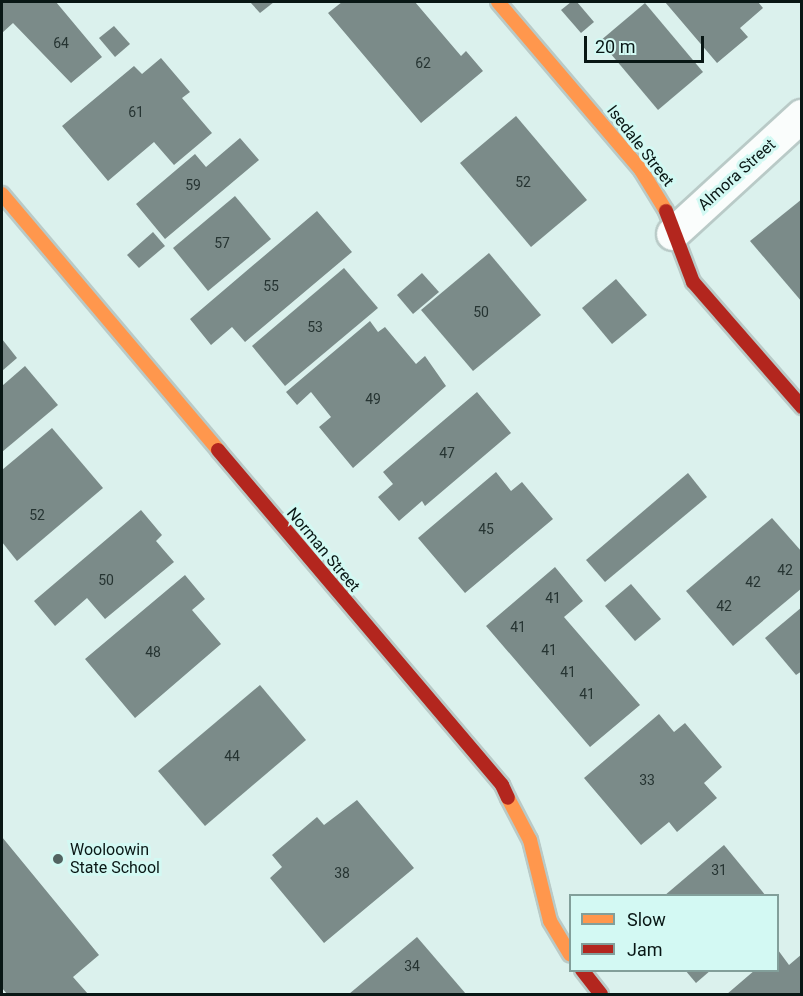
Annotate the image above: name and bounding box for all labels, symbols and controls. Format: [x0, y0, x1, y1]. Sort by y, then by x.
scale bar [587, 24, 707, 62]
house number: 64 [53, 35, 69, 51]
text: 20 m [595, 36, 635, 57]
house number: 62 [415, 55, 431, 71]
street label: Isedale Street [602, 102, 678, 190]
house number: 61 [128, 104, 144, 120]
street label: Almora Street [694, 135, 780, 215]
house number: 52 [515, 174, 531, 190]
house number: 59 [185, 177, 201, 193]
house number: 57 [214, 235, 230, 251]
house number: 55 [263, 278, 279, 294]
house number: 50 [473, 304, 489, 320]
house number: 53 [307, 319, 323, 335]
house number: 49 [365, 391, 381, 407]
house number: 47 [439, 445, 455, 461]
street label: Norman Street [282, 504, 364, 596]
house number: 52 [29, 507, 45, 523]
house number: 45 [478, 521, 494, 537]
house number: 42 [777, 562, 793, 578]
house number: 50 [98, 572, 114, 588]
house number: 42 [745, 574, 761, 590]
house number: 41 [545, 590, 561, 606]
house number: 42 [716, 598, 732, 614]
house number: 41 [510, 619, 526, 635]
house number: 41 [541, 642, 557, 658]
house number: 48 [145, 644, 161, 660]
house number: 41 [560, 664, 576, 680]
house number: 41 [579, 686, 595, 702]
house number: 44 [224, 748, 240, 764]
house number: 33 [639, 772, 655, 788]
place label: Wooloowin State School [70, 840, 160, 878]
marker: Wooloowin State School [51, 852, 65, 866]
house number: 31 [711, 862, 727, 878]
house number: 38 [334, 865, 350, 881]
legend [569, 894, 779, 972]
text: Slow [627, 909, 666, 930]
text: Jam [627, 939, 663, 960]
house number: 34 [404, 958, 420, 974]

